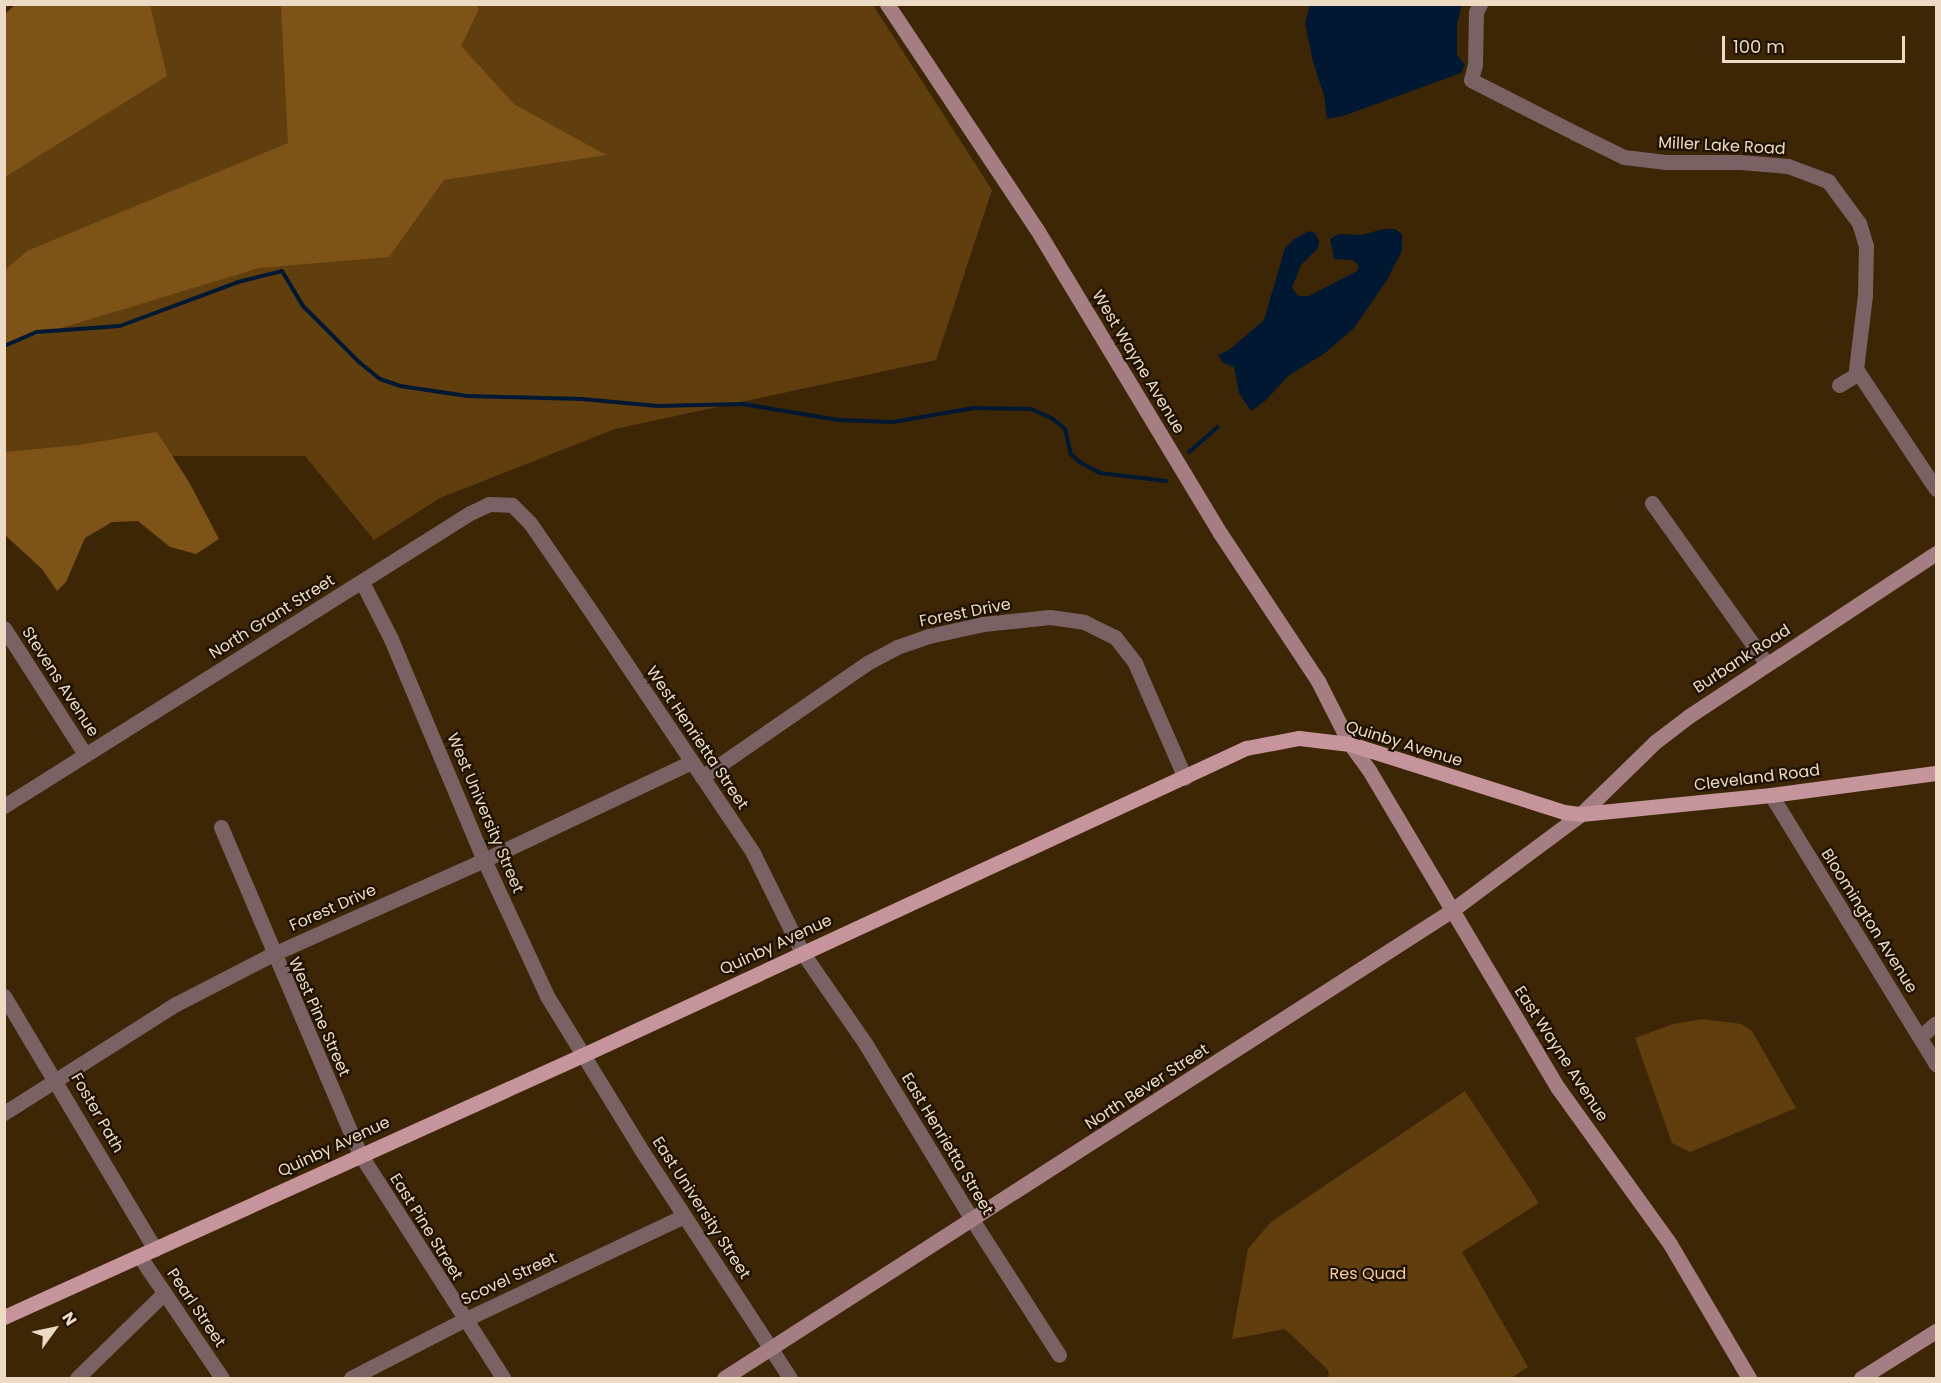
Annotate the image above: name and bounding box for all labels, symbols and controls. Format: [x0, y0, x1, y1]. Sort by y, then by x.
scale bar [1725, 24, 1908, 62]
text: 100 m [1733, 34, 1785, 59]
street label: Miller Lake Road [1658, 133, 1786, 159]
street label: West Wayne Avenue [1088, 287, 1188, 437]
street label: North Grant Street [206, 571, 338, 663]
street label: Forest Drive [918, 595, 1012, 631]
street label: Burbank Road [1690, 620, 1794, 698]
street label: Stevens Avenue [17, 624, 103, 740]
street label: West Henrietta Street [642, 663, 752, 813]
street label: Quinby Avenue [1343, 717, 1465, 771]
street label: West University Street [443, 730, 527, 896]
street label: Cleveland Road [1693, 761, 1821, 795]
street label: Bloomington Avenue [1817, 845, 1921, 997]
street label: Forest Drive [287, 880, 379, 936]
street label: Quinby Avenue [717, 911, 835, 979]
street label: West Pine Street [284, 954, 354, 1080]
street label: East Wayne Avenue [1510, 983, 1612, 1125]
street label: North Bever Street [1082, 1040, 1212, 1134]
street label: Foster Path [66, 1070, 128, 1156]
street label: East Henrietta Street [897, 1070, 997, 1218]
street label: Quinby Avenue [275, 1113, 393, 1181]
street label: East University Street [648, 1133, 754, 1283]
street label: East Pine Street [386, 1170, 466, 1284]
street label: Scovel Street [458, 1248, 560, 1310]
park label: Res Quad [1330, 1264, 1406, 1284]
street label: Pearl Street [163, 1265, 229, 1351]
north arrow [24, 1299, 84, 1359]
text: N [57, 1308, 82, 1330]

